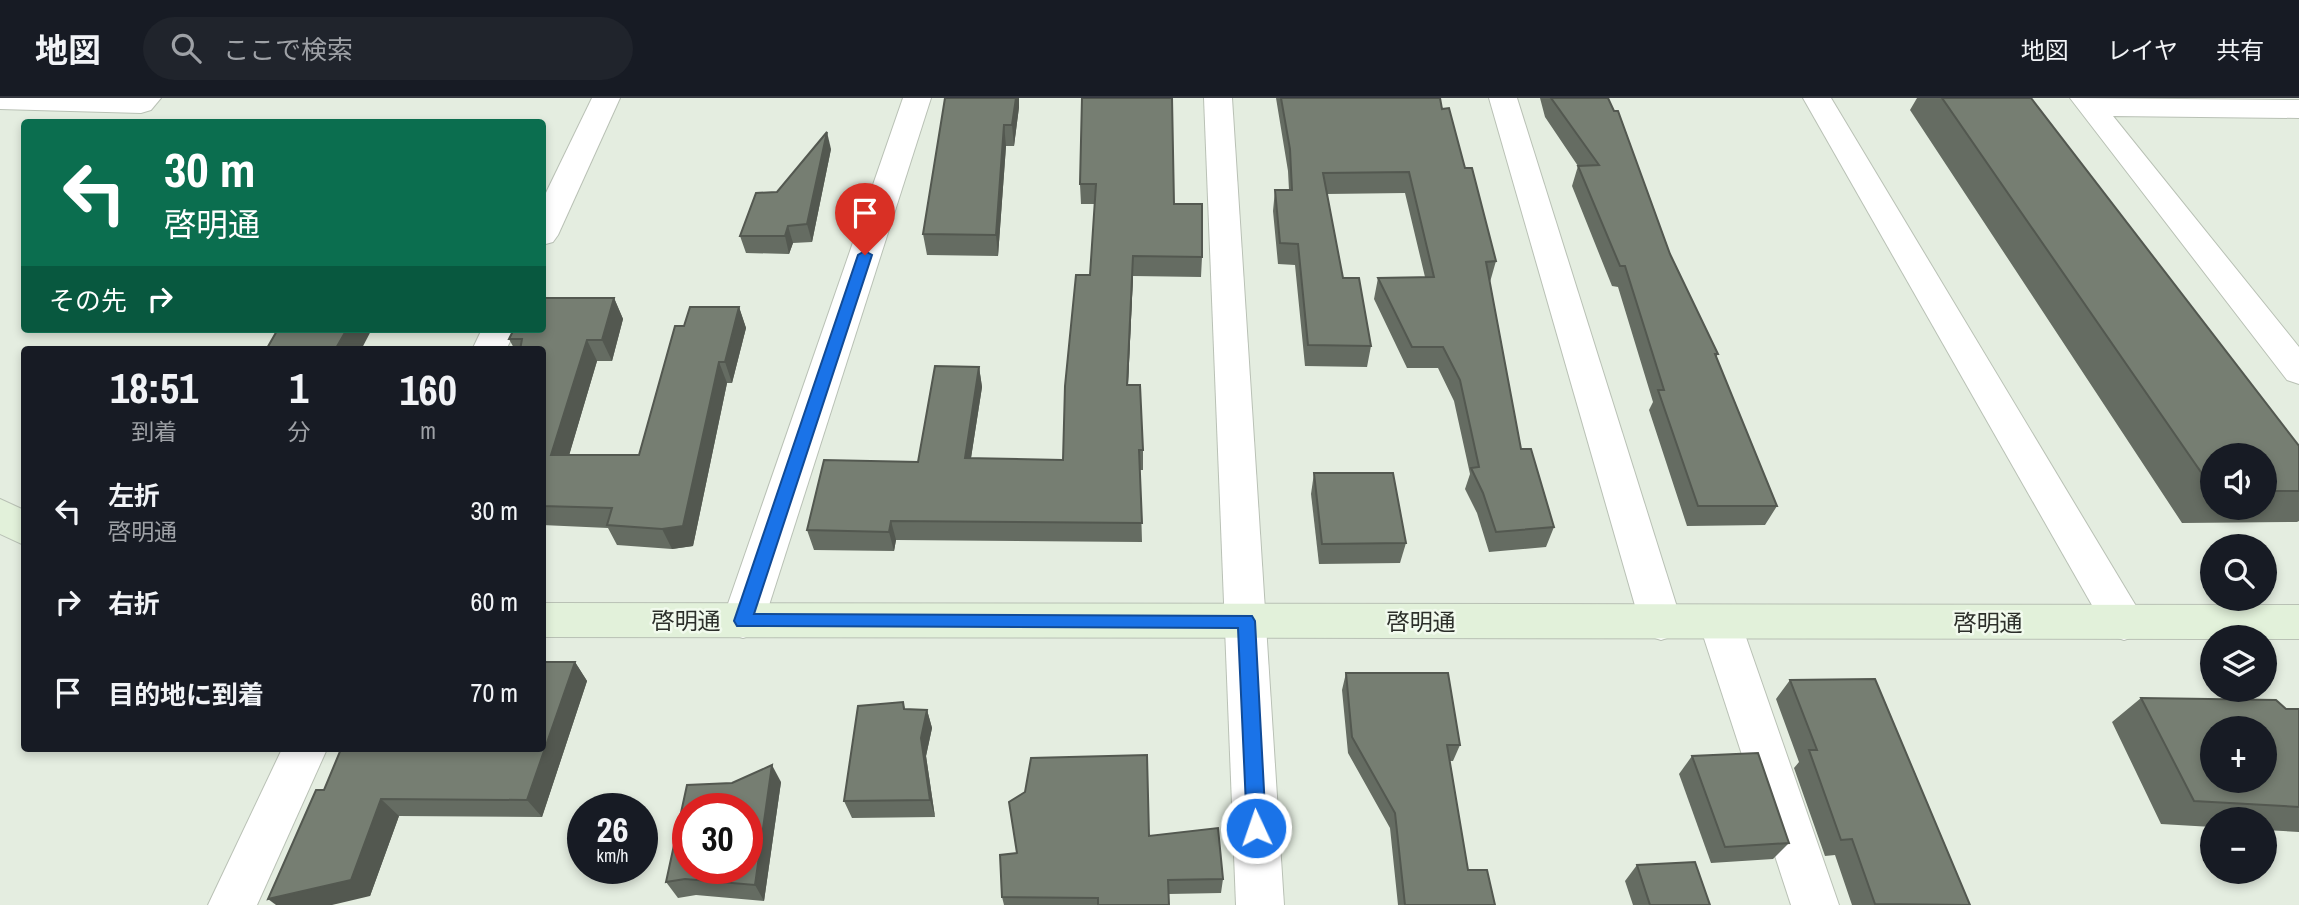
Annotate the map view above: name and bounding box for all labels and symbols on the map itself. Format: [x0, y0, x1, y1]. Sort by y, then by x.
pin [835, 183, 895, 255]
street label: 啓明通 [652, 605, 721, 636]
street label: 啓明通 [1387, 606, 1456, 637]
street label: 啓明通 [1954, 607, 2023, 638]
position arrow [1219, 791, 1293, 865]
speed limit sign: 30 [672, 793, 763, 884]

